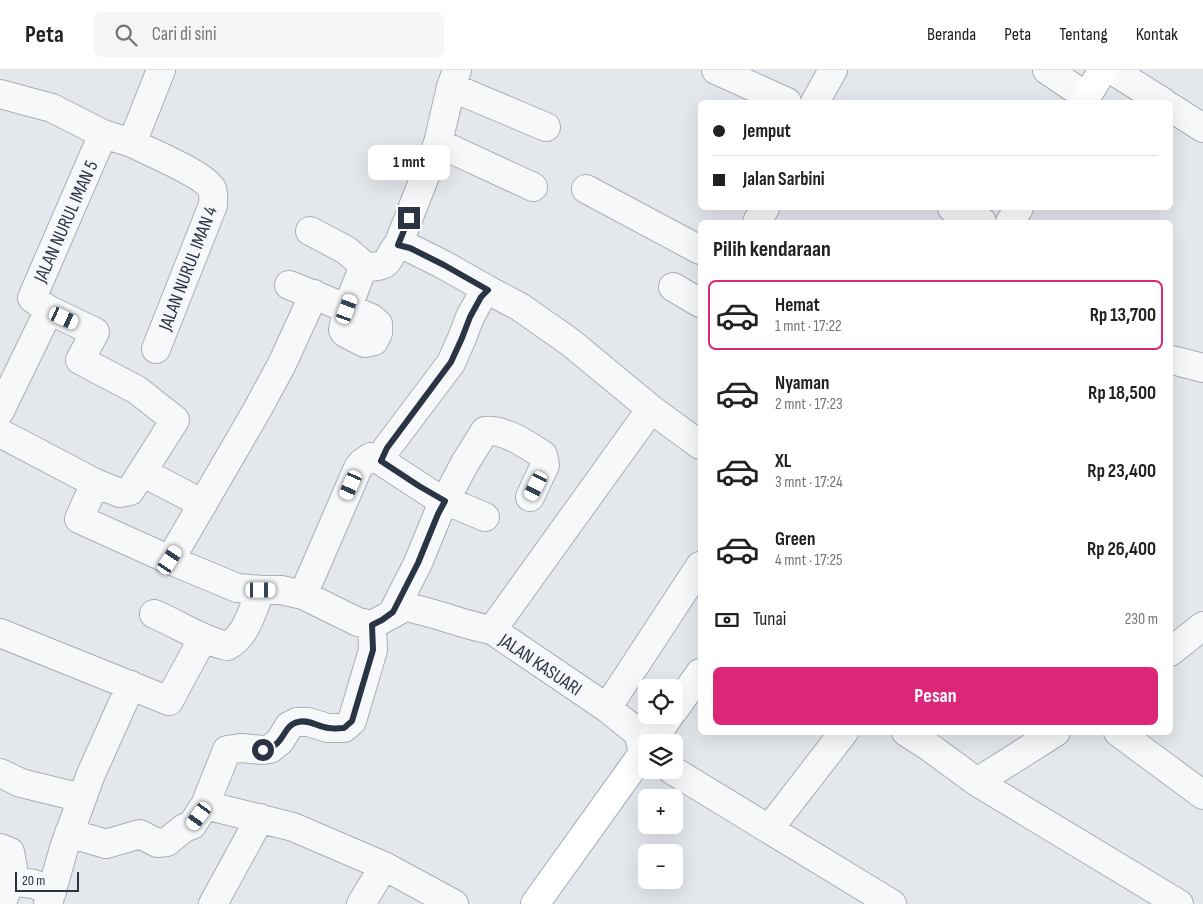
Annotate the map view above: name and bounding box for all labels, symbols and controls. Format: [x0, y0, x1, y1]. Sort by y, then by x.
search box [94, 12, 444, 57]
text: Peta [25, 20, 64, 49]
icon: search [112, 21, 140, 49]
text: Cari di sini [152, 23, 217, 46]
text: Beranda [927, 24, 976, 45]
text: Peta [1004, 24, 1031, 45]
text: Tentang [1059, 24, 1108, 45]
text: Kontak [1136, 24, 1178, 45]
text: Jemput [743, 120, 791, 143]
callout: 1 mnt [368, 146, 450, 180]
text: 1 mnt [393, 153, 425, 172]
street label: JALAN NURUL IMAN 5 [29, 157, 103, 287]
text: Jalan Sarbini [743, 168, 825, 191]
street label: JALAN NURUL IMAN 4 [154, 203, 223, 335]
route end [398, 207, 420, 229]
text: Pilih kendaraan [713, 236, 831, 263]
car [334, 292, 359, 326]
icon: car [715, 293, 760, 338]
text: Hemat [775, 294, 820, 317]
text: Rp 13,700 [1090, 304, 1156, 327]
car [47, 305, 80, 331]
text: 1 mnt · 17:22 [775, 317, 842, 336]
icon: car [715, 371, 760, 416]
text: Nyaman [775, 372, 829, 395]
text: Rp 18,500 [1088, 382, 1156, 405]
text: 2 mnt · 17:23 [775, 395, 843, 414]
icon: car [715, 449, 760, 494]
text: XL [775, 450, 791, 473]
text: Rp 23,400 [1087, 460, 1156, 483]
car [338, 468, 363, 502]
car [522, 469, 549, 503]
text: 3 mnt · 17:24 [775, 473, 843, 492]
icon: car [715, 527, 760, 572]
text: Green [775, 528, 815, 551]
text: Rp 26,400 [1087, 538, 1156, 561]
car [155, 543, 184, 577]
text: 4 mnt · 17:25 [775, 551, 843, 570]
car [246, 583, 276, 598]
icon: cash [713, 606, 741, 634]
text: Tunai [753, 608, 786, 631]
text: 230 m [1125, 610, 1158, 629]
street label: JALAN KASUARI [494, 629, 586, 701]
button: Pesan [713, 667, 1158, 725]
map controls [638, 679, 683, 889]
button: locate [638, 679, 683, 724]
button: layers [638, 734, 683, 779]
route start [252, 739, 274, 761]
button: + [638, 789, 683, 834]
car [184, 799, 213, 833]
button: − [638, 844, 683, 889]
scale bar [15, 869, 79, 892]
text: 20 m [22, 872, 45, 889]

